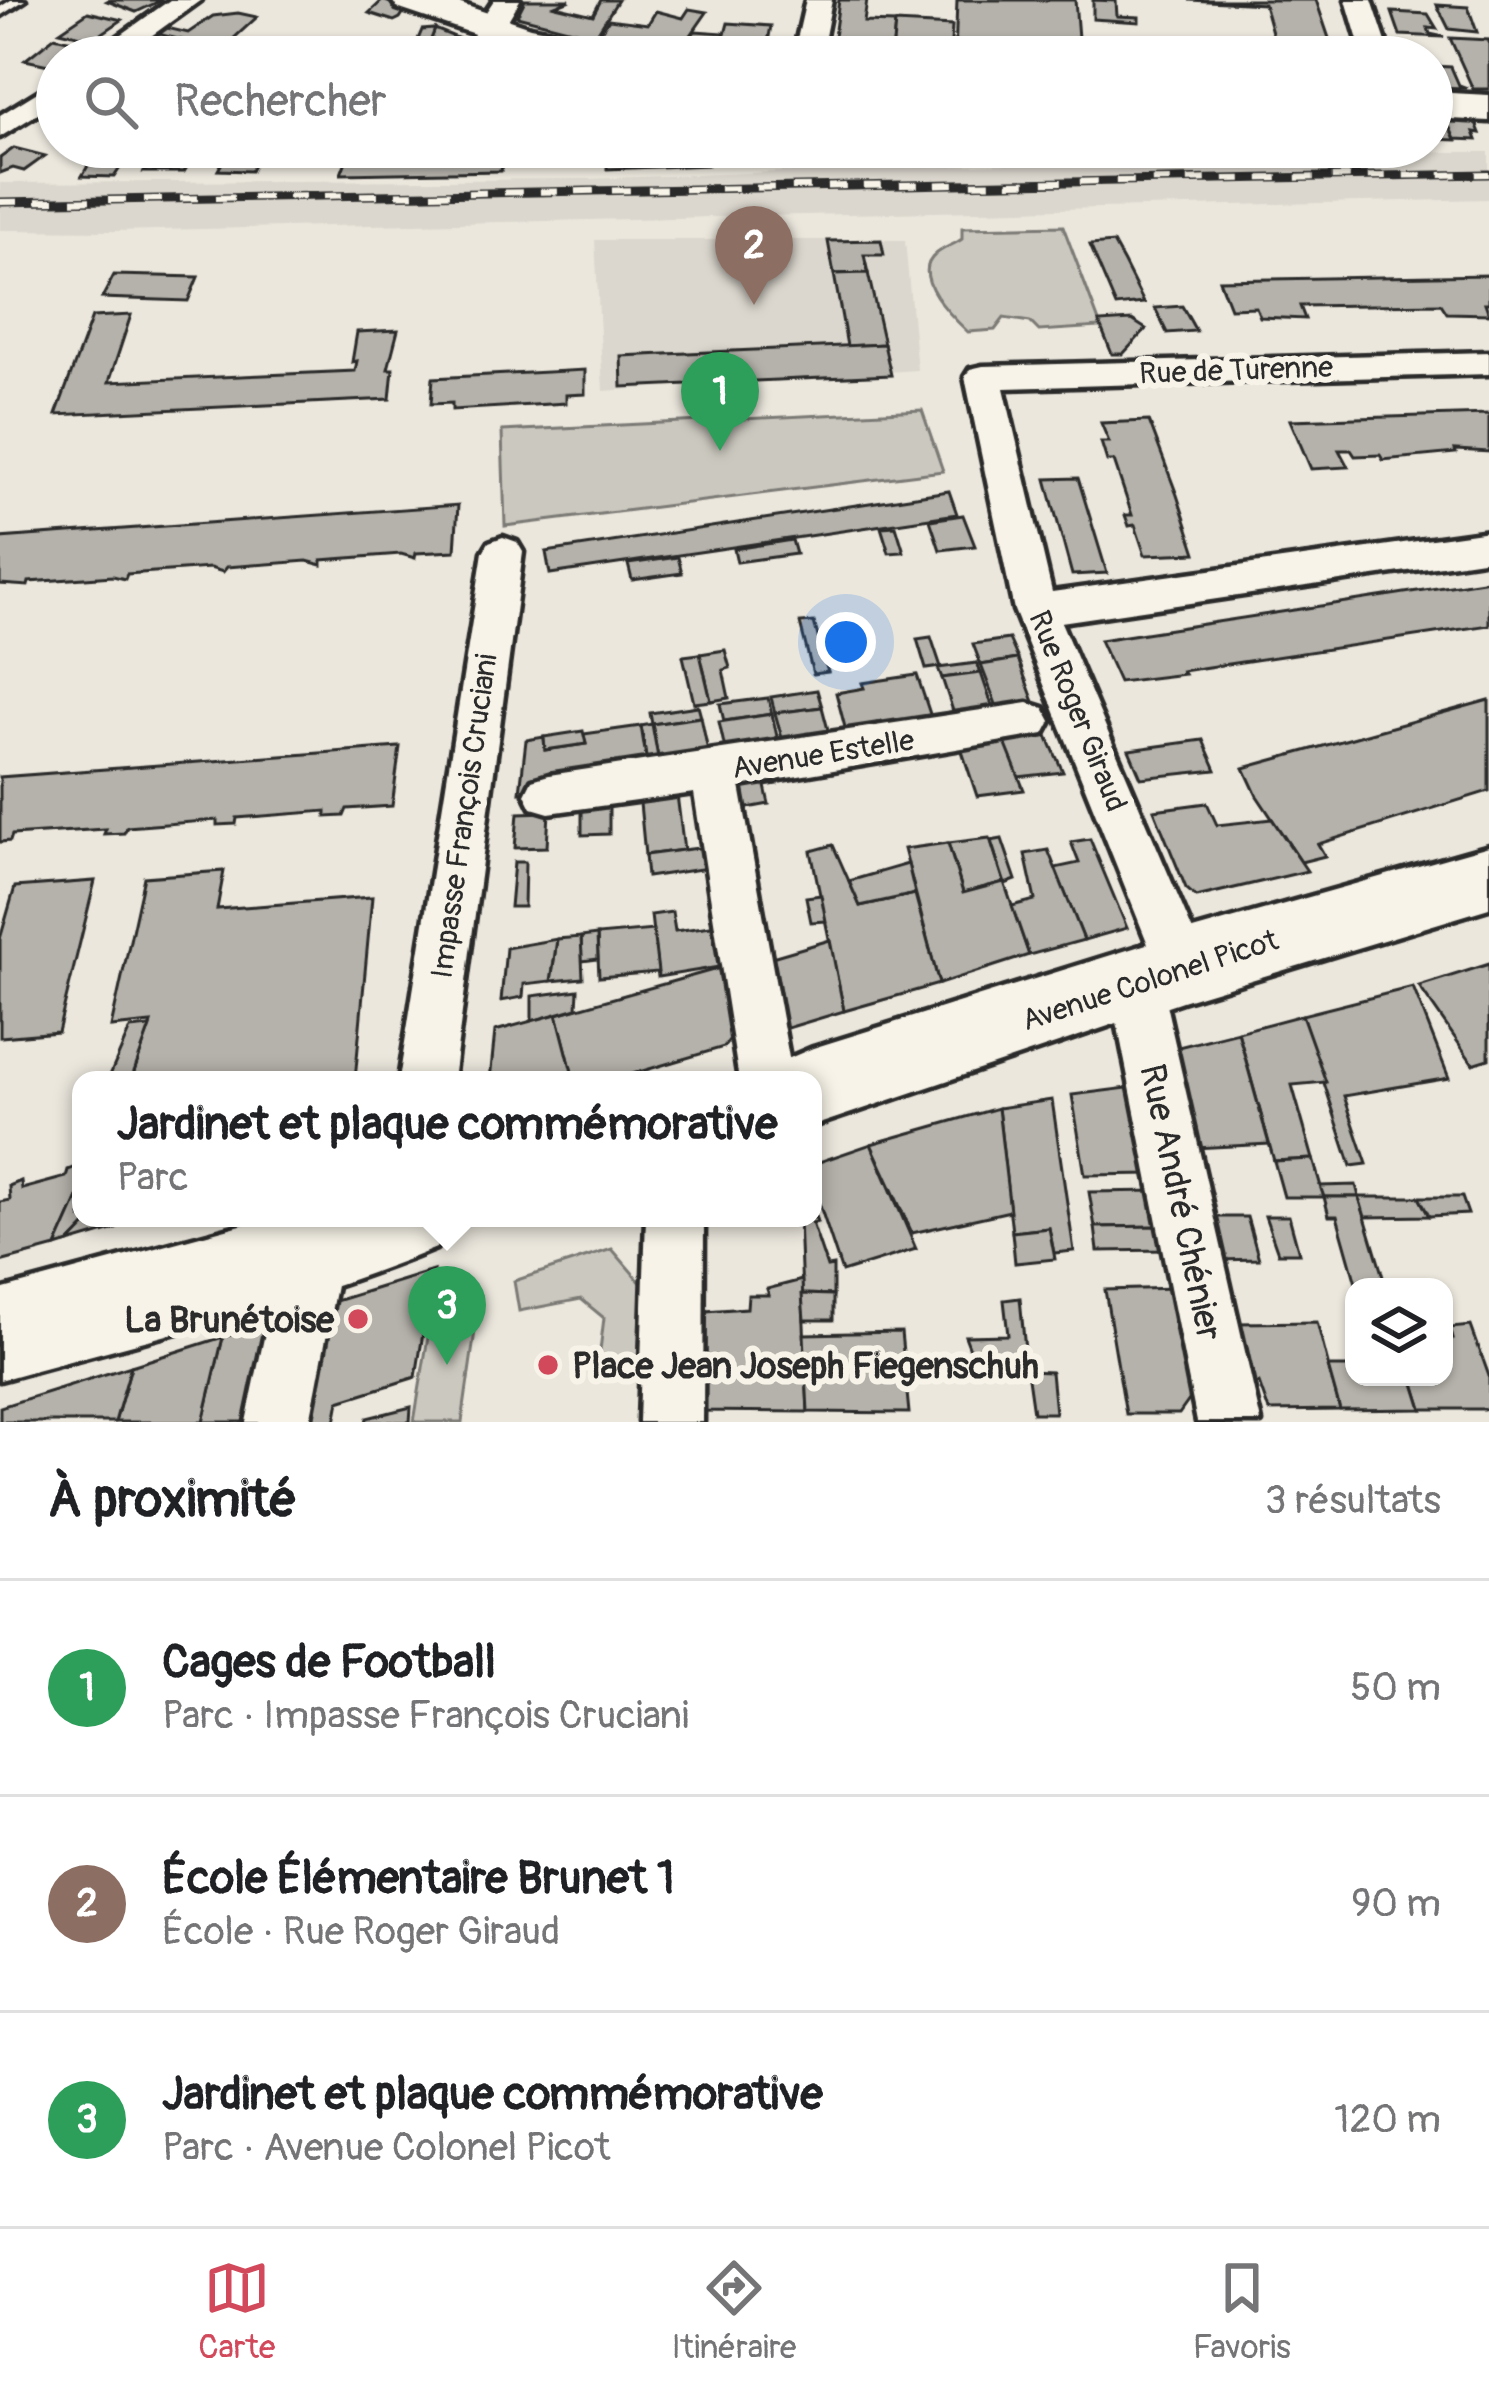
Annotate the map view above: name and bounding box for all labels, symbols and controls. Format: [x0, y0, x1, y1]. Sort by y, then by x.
search box [36, 36, 1453, 168]
icon: search [78, 69, 144, 135]
text: Rechercher [174, 74, 387, 130]
pin: 2 [715, 206, 793, 305]
street label: Rue de Turenne [1138, 349, 1334, 392]
pin: 1 [681, 352, 759, 451]
street label: Rue Roger Giraud [1020, 605, 1135, 817]
your location [816, 612, 876, 672]
street label: Impasse François Cruciani [423, 651, 506, 981]
street label: Avenue Estelle [729, 722, 917, 787]
street label: Avenue Colonel Picot [1017, 921, 1284, 1039]
street label: Rue André Chénier [1129, 1060, 1232, 1345]
popup [72, 1071, 822, 1227]
text: Jardinet et plaque commémorative [117, 1097, 777, 1153]
text: Parc [117, 1153, 189, 1202]
pin: 3 [408, 1266, 486, 1365]
map controls [1345, 1278, 1453, 1386]
button: layers [1345, 1278, 1453, 1386]
place label: La Brunétoise [124, 1298, 335, 1343]
marker: La Brunétoise [345, 1306, 371, 1332]
place label: Place Jean Joseph Fiegenschuh [572, 1344, 1039, 1389]
marker: Place Jean Joseph Fiegenschuh [535, 1352, 561, 1378]
text: À proximité [48, 1468, 297, 1532]
text: 3 résultats [1265, 1476, 1441, 1525]
text: Cages de Football [162, 1635, 496, 1691]
text: 1 [79, 1663, 95, 1712]
text: 50 m [1350, 1663, 1441, 1712]
text: Parc · Impasse François Cruciani [162, 1691, 689, 1740]
text: École Élémentaire Brunet 1 [162, 1851, 675, 1907]
text: 2 [76, 1879, 98, 1928]
text: 90 m [1351, 1879, 1441, 1928]
text: École · Rue Roger Giraud [162, 1907, 560, 1956]
text: Jardinet et plaque commémorative [162, 2067, 823, 2123]
text: 3 [76, 2095, 98, 2144]
text: 120 m [1334, 2095, 1441, 2144]
text: Parc · Avenue Colonel Picot [162, 2123, 611, 2172]
tab: Carte [198, 2255, 275, 2368]
tab: Itinéraire [672, 2255, 796, 2368]
tab: Favoris [1193, 2255, 1291, 2368]

